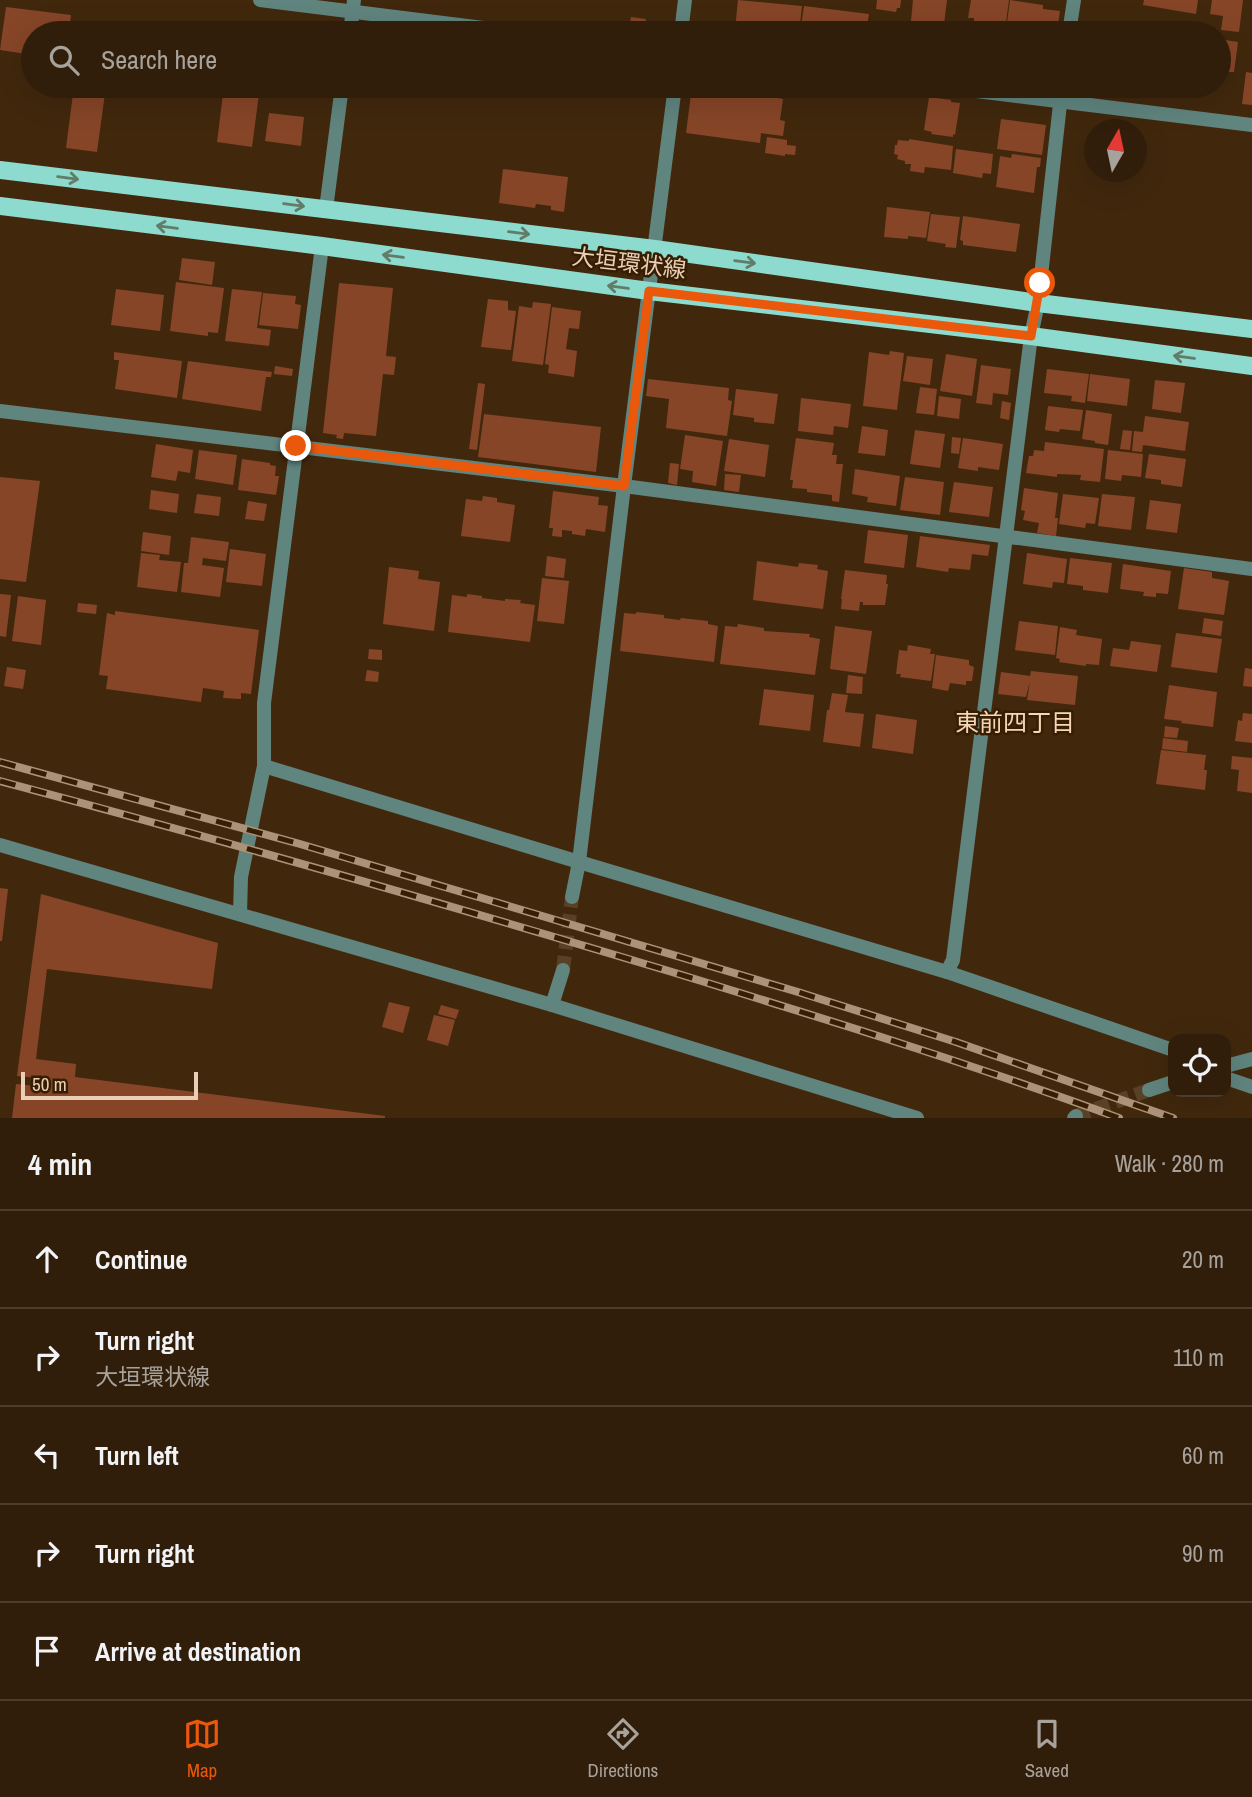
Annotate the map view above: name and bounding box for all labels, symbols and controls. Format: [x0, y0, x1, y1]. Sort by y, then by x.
search box [21, 21, 1231, 98]
icon: search [45, 41, 83, 79]
text: Search here [101, 42, 217, 77]
north arrow [1084, 119, 1147, 182]
one-way arrow [56, 172, 79, 185]
one-way arrow [282, 198, 305, 211]
one-way arrow [156, 220, 179, 233]
one-way arrow [508, 226, 530, 239]
street label: 大垣環状線 [570, 240, 688, 285]
one-way arrow [382, 249, 405, 262]
one-way arrow [733, 256, 756, 269]
route start [1024, 267, 1055, 298]
one-way arrow [607, 280, 630, 293]
one-way arrow [1174, 350, 1196, 363]
route end [280, 430, 311, 461]
district label: 東前四丁目 [955, 706, 1075, 738]
map controls [1168, 1034, 1231, 1097]
button: locate [1168, 1034, 1231, 1097]
scale bar [21, 1069, 198, 1101]
text: 50 m [32, 1071, 67, 1097]
text: 4 min [28, 1144, 92, 1184]
text: Walk · 280 m [1115, 1148, 1224, 1179]
icon: ahead [28, 1240, 66, 1278]
text: Continue [95, 1242, 187, 1277]
text: 20 m [1182, 1244, 1224, 1275]
text: Turn right [95, 1323, 194, 1358]
icon: right [28, 1338, 66, 1376]
text: 110 m [1173, 1342, 1224, 1373]
text: 大垣環状線 [95, 1361, 210, 1392]
icon: left [28, 1436, 66, 1474]
text: Turn left [95, 1438, 179, 1473]
text: 60 m [1182, 1440, 1224, 1471]
icon: right [28, 1534, 66, 1572]
text: Turn right [95, 1536, 194, 1571]
text: 90 m [1182, 1538, 1224, 1569]
icon: arrive [28, 1632, 66, 1670]
text: Arrive at destination [95, 1634, 301, 1669]
tab: Map [183, 1715, 221, 1783]
tab: Directions [587, 1715, 658, 1783]
tab: Saved [1025, 1715, 1069, 1783]

